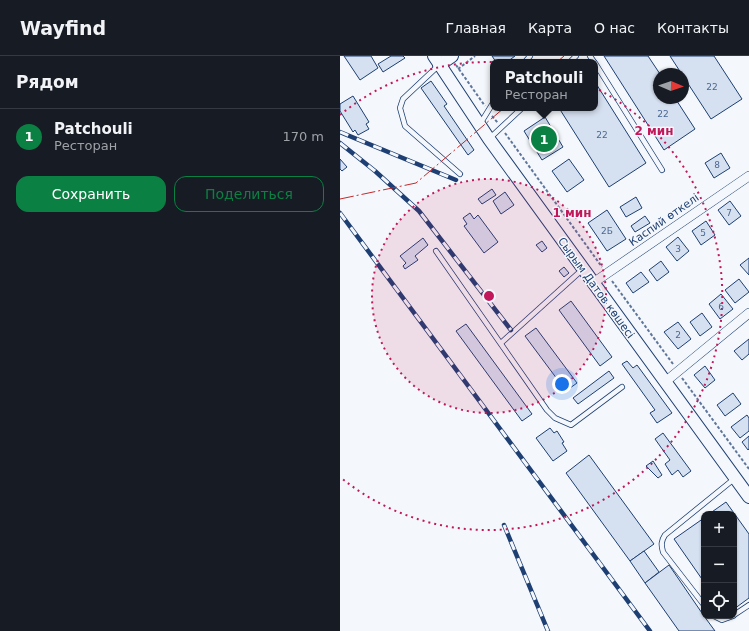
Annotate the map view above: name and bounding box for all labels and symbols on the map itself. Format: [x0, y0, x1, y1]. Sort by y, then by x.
north arrow [653, 68, 689, 104]
house number: 22 [706, 82, 718, 92]
house number: 22 [657, 109, 669, 119]
pin: 1 [531, 124, 557, 154]
text: 2 мин [634, 124, 674, 138]
house number: 22 [596, 130, 608, 140]
house number: 8 [714, 160, 720, 170]
street label: Каспий өткелі [627, 191, 701, 249]
text: 1 мин [552, 206, 592, 220]
house number: 7 [726, 208, 732, 218]
house number: 2Б [601, 226, 613, 236]
house number: 5 [700, 228, 706, 238]
street label: Сырым Датов көшесі [555, 235, 637, 341]
house number: 3 [675, 244, 681, 254]
centre of rings [482, 289, 496, 303]
house number: 6 [718, 302, 724, 312]
house number: 2 [675, 330, 681, 340]
your location [552, 374, 572, 394]

